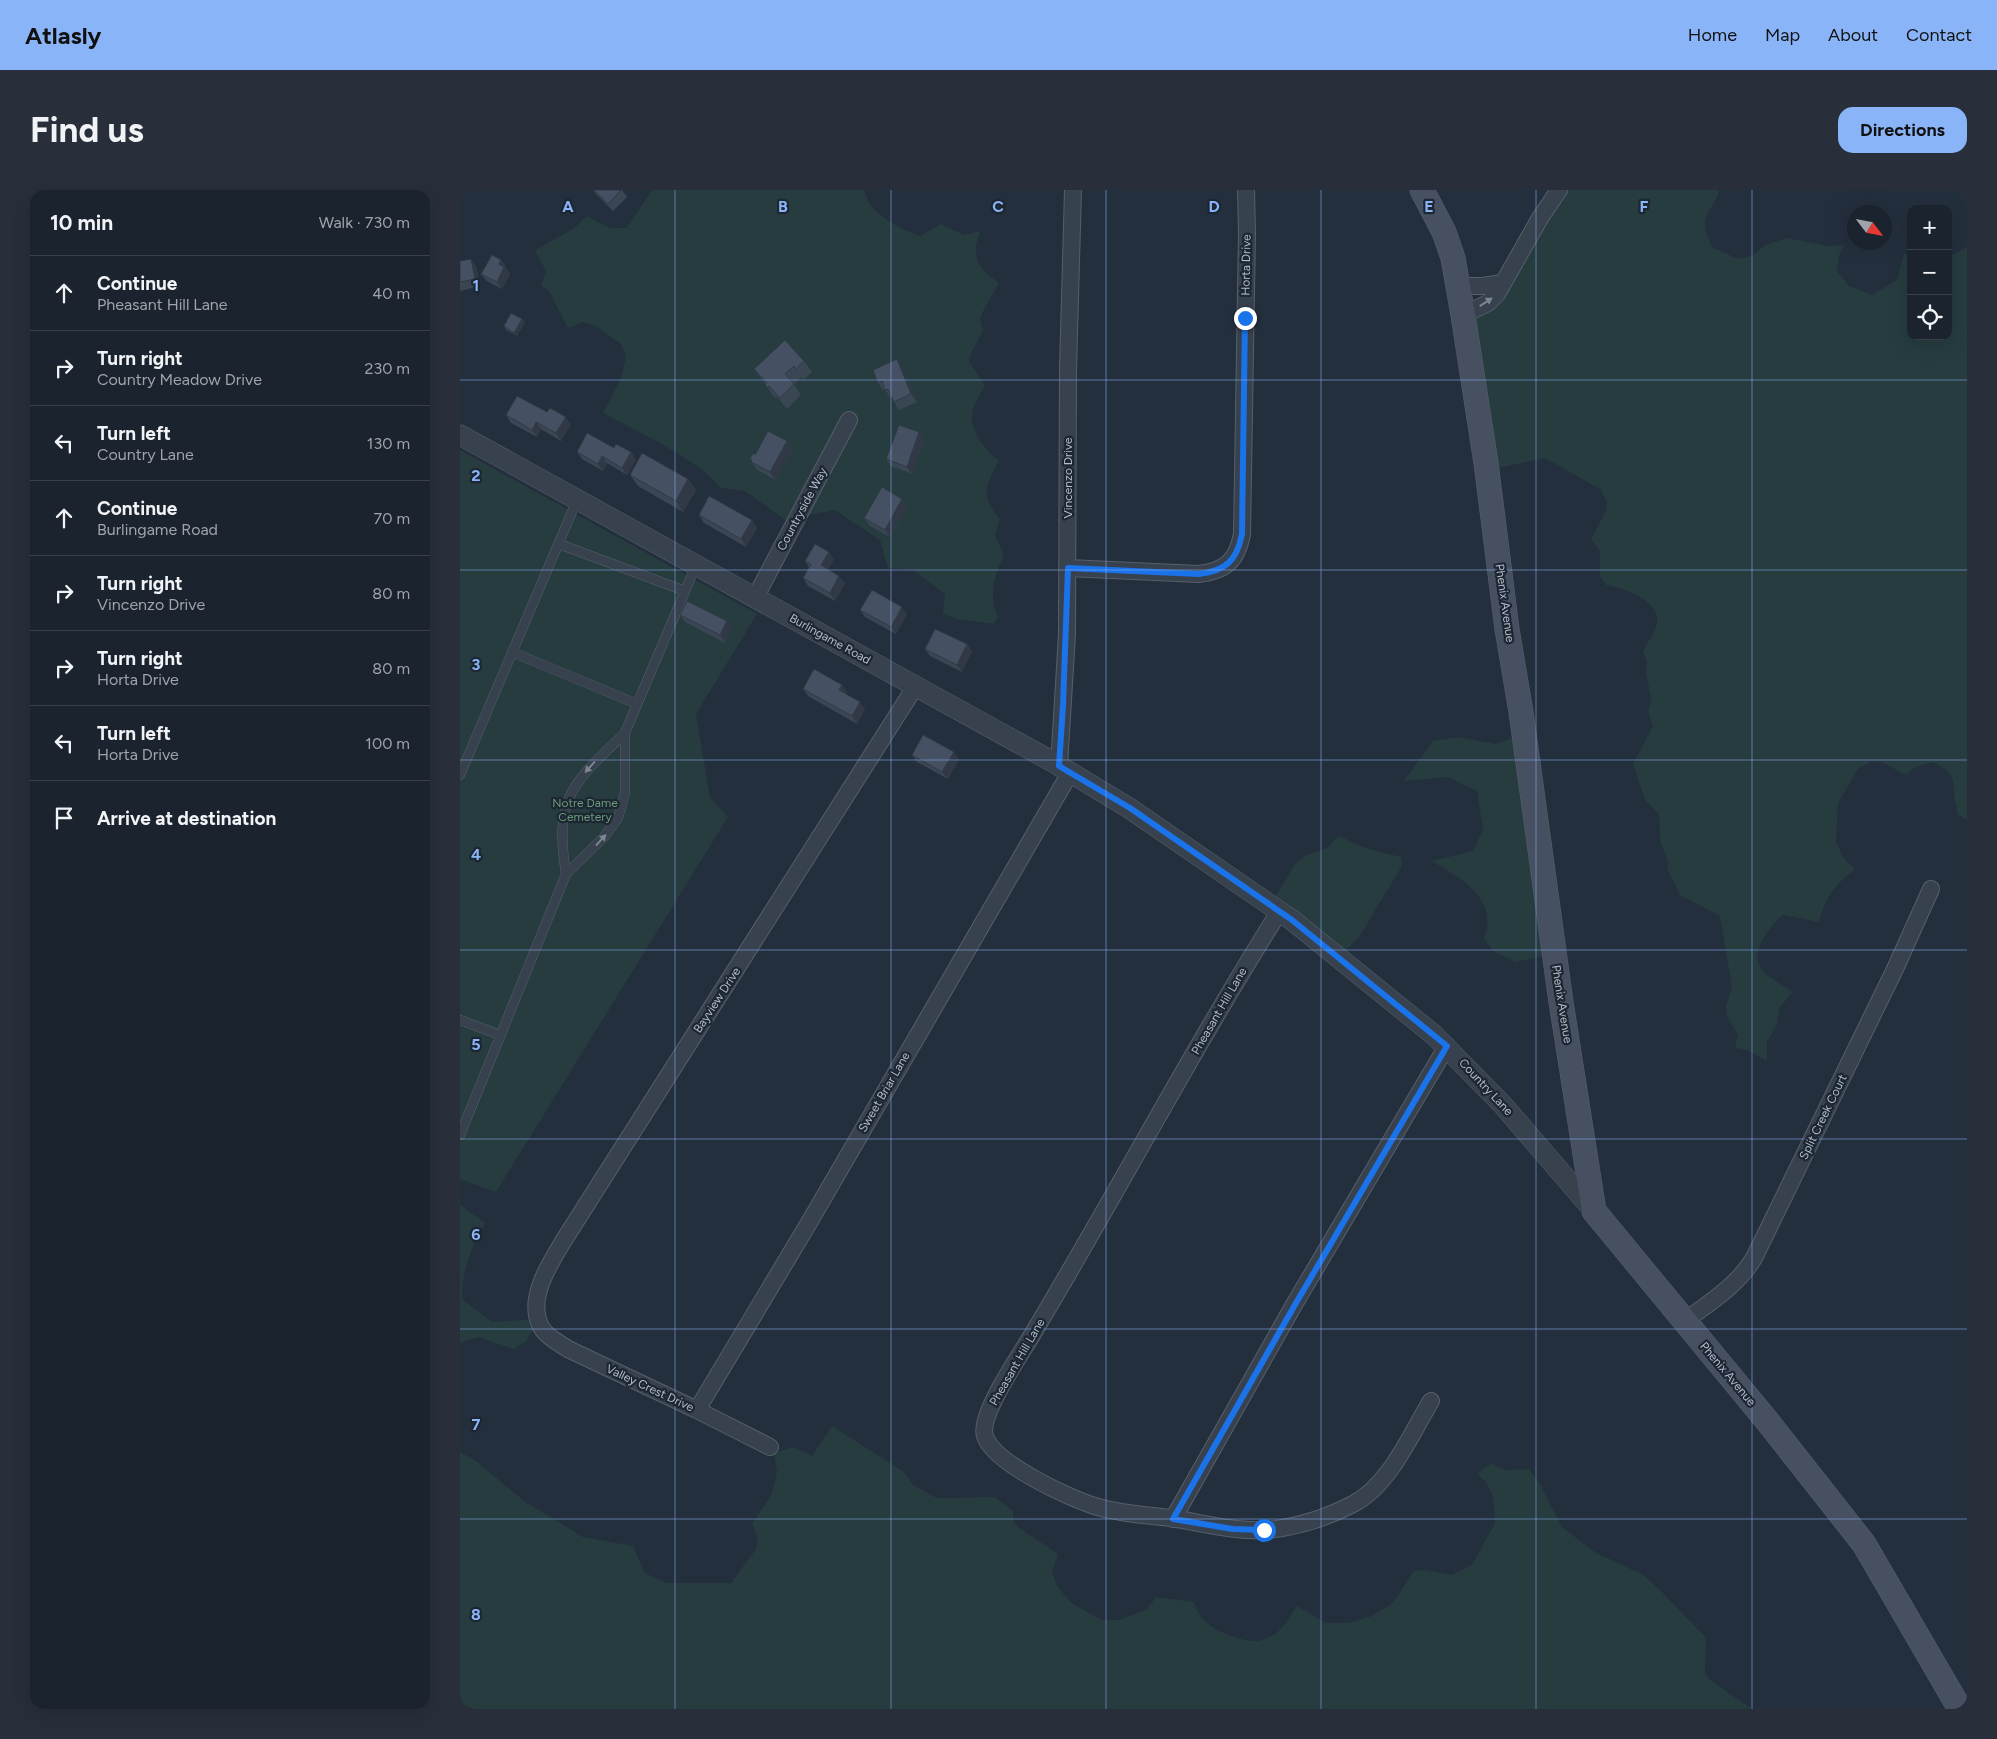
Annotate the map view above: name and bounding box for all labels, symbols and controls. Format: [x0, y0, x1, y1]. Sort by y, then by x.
text: Atlasly [25, 21, 101, 50]
text: Home [1688, 24, 1737, 46]
text: Map [1765, 24, 1800, 46]
text: About [1828, 24, 1878, 46]
text: Contact [1906, 24, 1972, 46]
button: Directions [1838, 107, 1967, 153]
text: Find us [30, 109, 144, 151]
text: A [562, 197, 574, 216]
text: B [778, 197, 788, 216]
text: C [992, 197, 1004, 216]
text: D [1208, 197, 1220, 216]
text: E [1424, 197, 1434, 216]
text: F [1640, 197, 1649, 216]
north arrow [1847, 205, 1892, 250]
map controls [1907, 205, 1952, 340]
button: + [1907, 205, 1952, 250]
text: 10 min [50, 210, 113, 235]
text: Walk · 730 m [319, 213, 410, 232]
street label: Horta Drive [1238, 234, 1254, 296]
button: − [1907, 250, 1952, 295]
text: Continue [97, 272, 177, 295]
text: 1 [473, 276, 479, 295]
icon: ahead [50, 279, 78, 307]
text: 40 m [372, 284, 410, 303]
text: Pheasant Hill Lane [97, 295, 228, 314]
button: locate [1907, 295, 1952, 340]
one-way arrow [1479, 297, 1493, 307]
route end [1234, 307, 1257, 330]
text: Turn right [97, 347, 183, 370]
icon: right [50, 354, 78, 382]
text: 230 m [365, 359, 410, 378]
text: Country Meadow Drive [97, 370, 262, 389]
text: Turn left [97, 422, 171, 445]
icon: left [50, 429, 78, 457]
text: 130 m [367, 434, 410, 453]
street label: Vincenzo Drive [1061, 437, 1075, 519]
text: Country Lane [97, 445, 194, 464]
street label: Countryside Way [774, 464, 830, 553]
text: 2 [471, 466, 481, 485]
text: Continue [97, 497, 177, 520]
icon: ahead [50, 504, 78, 532]
text: 70 m [374, 509, 410, 528]
text: Burlingame Road [97, 520, 218, 539]
street label: Phenix Avenue [1493, 563, 1517, 643]
text: Turn right [97, 572, 183, 595]
icon: right [50, 579, 78, 607]
text: 80 m [372, 584, 410, 603]
text: Vincenzo Drive [97, 595, 205, 614]
street label: Burlingame Road [787, 611, 873, 667]
text: Turn right [97, 647, 183, 670]
icon: right [50, 654, 78, 682]
text: 3 [472, 655, 481, 674]
text: 80 m [372, 659, 410, 678]
text: Horta Drive [97, 670, 179, 689]
text: Turn left [97, 722, 171, 745]
icon: left [50, 729, 78, 757]
text: 100 m [365, 734, 410, 753]
text: Horta Drive [97, 745, 179, 764]
one-way arrow [584, 761, 596, 773]
park label: Notre Dame Cemetery [552, 796, 618, 824]
icon: arrive [50, 804, 78, 832]
text: Arrive at destination [97, 807, 276, 830]
one-way arrow [595, 834, 607, 846]
text: 4 [471, 845, 481, 864]
street label: Bayview Drive [691, 964, 744, 1035]
street label: Phenix Avenue [1549, 964, 1575, 1045]
street label: Pheasant Hill Lane [1188, 965, 1250, 1057]
text: 5 [471, 1035, 481, 1054]
street label: Sweet Briar Lane [855, 1049, 913, 1135]
street label: Country Lane [1456, 1056, 1516, 1119]
street label: Split Creek Court [1796, 1072, 1850, 1162]
text: 6 [471, 1225, 481, 1244]
street label: Pheasant Hill Lane [986, 1316, 1048, 1408]
street label: Phenix Avenue [1697, 1339, 1759, 1409]
street label: Valley Crest Drive [604, 1362, 696, 1415]
text: 7 [472, 1415, 481, 1434]
route start [1253, 1519, 1276, 1542]
text: 8 [471, 1605, 481, 1624]

